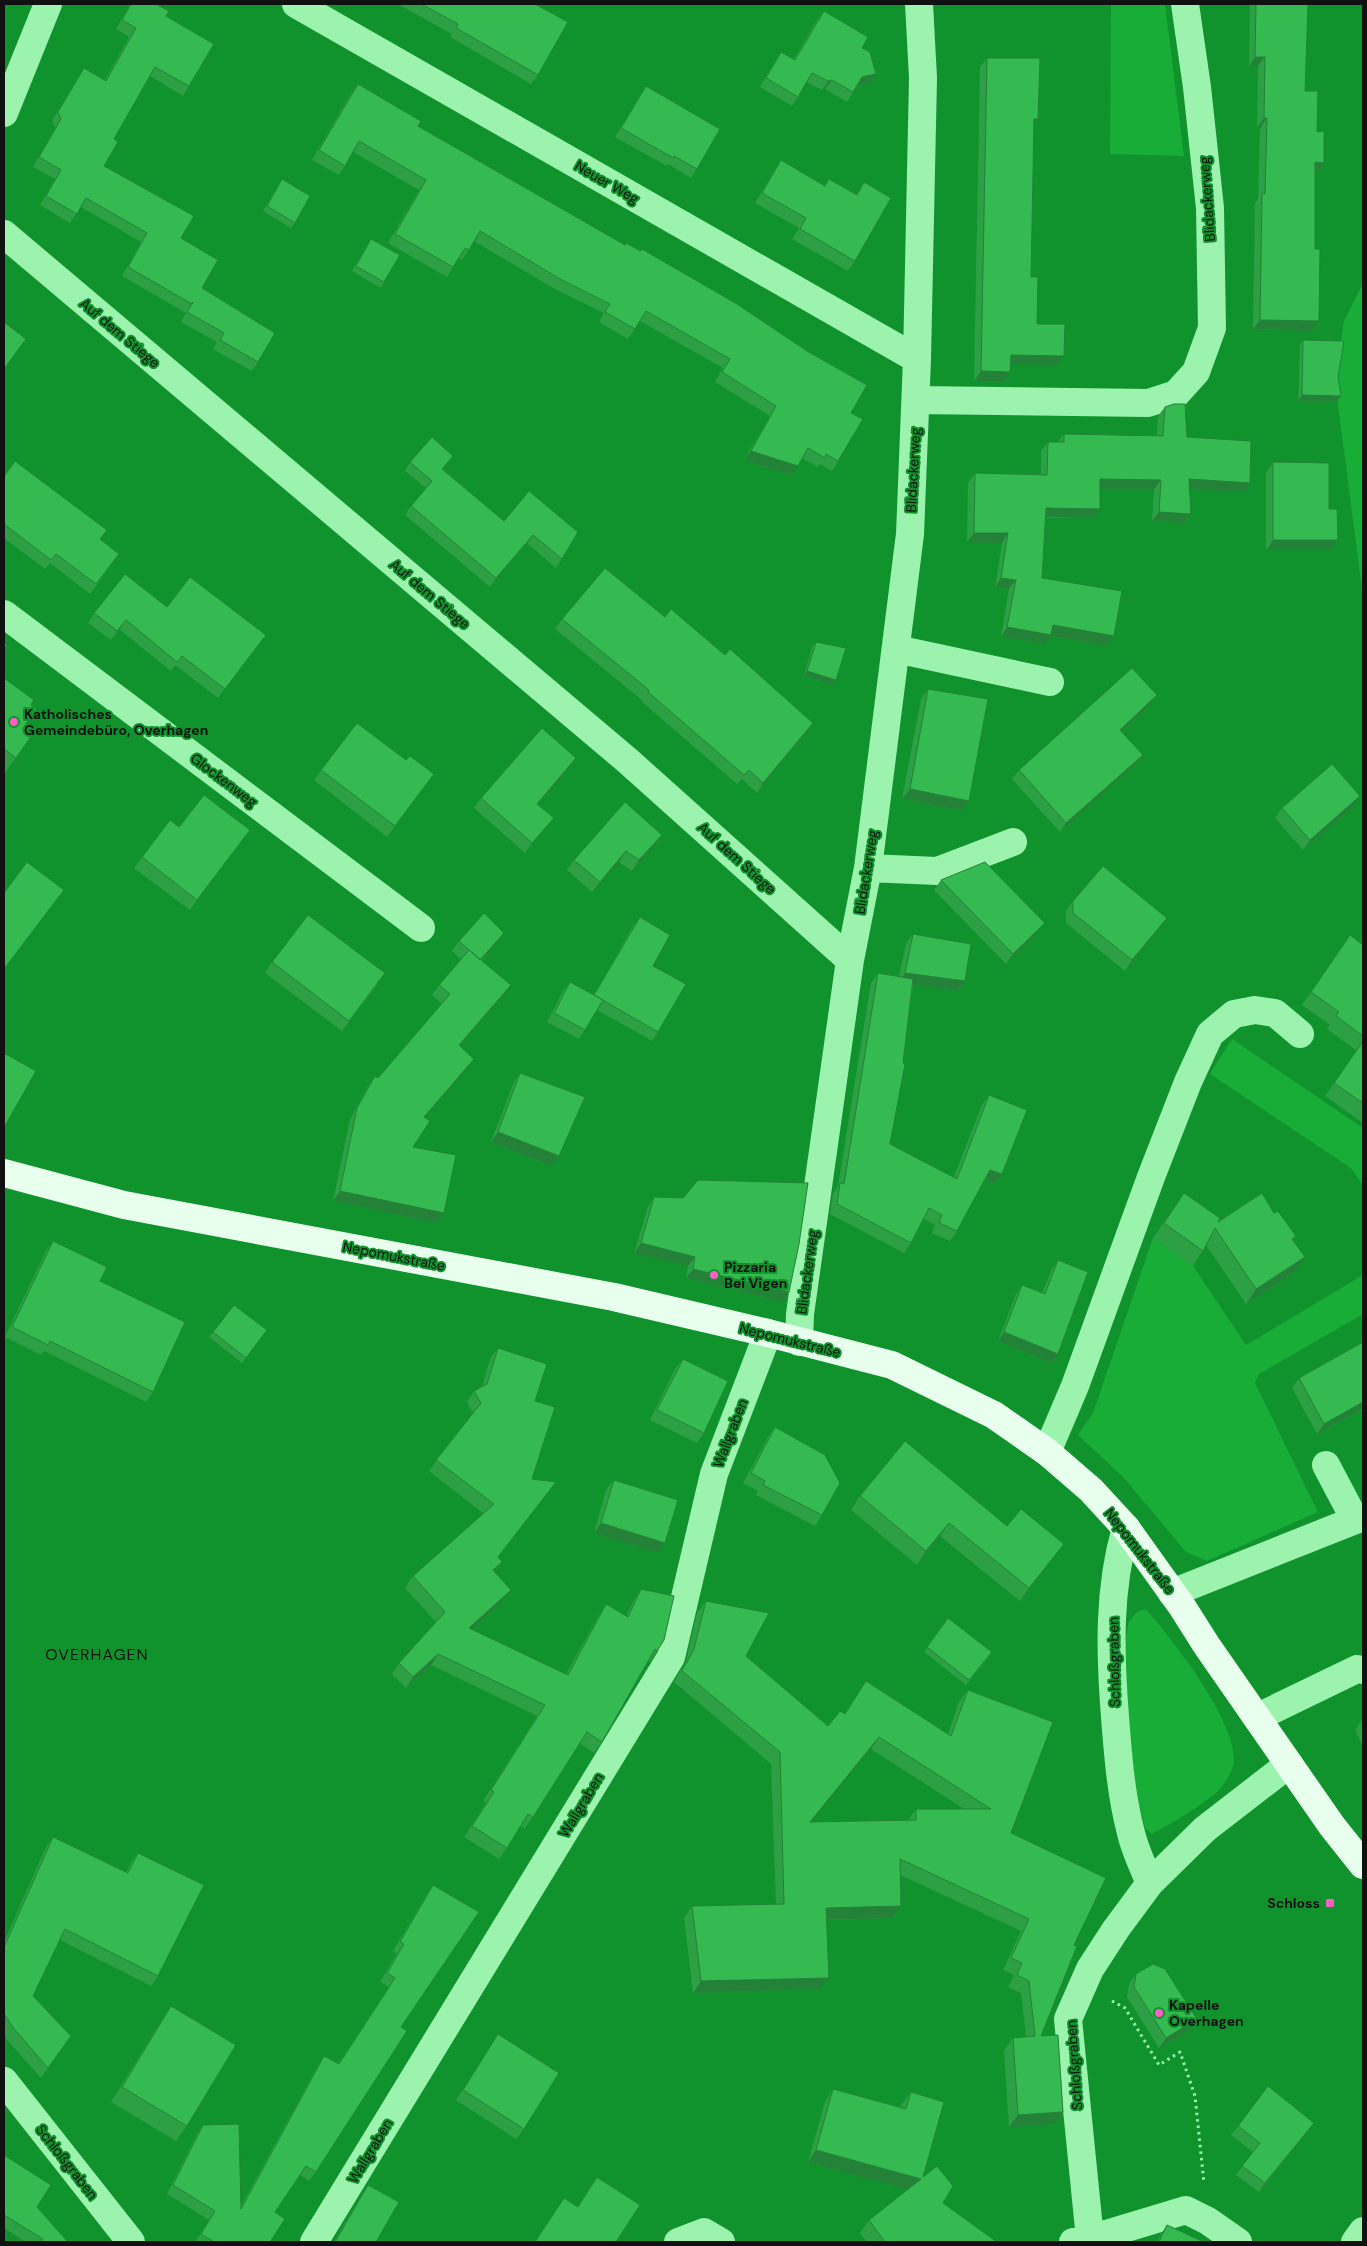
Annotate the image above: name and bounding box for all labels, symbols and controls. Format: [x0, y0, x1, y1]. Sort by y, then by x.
street label: Neuer Weg [572, 156, 642, 208]
street label: Blidackerweg [1195, 156, 1219, 242]
street label: Auf dem Stiege [76, 294, 164, 372]
street label: Blidackerweg [902, 427, 924, 513]
street label: Auf dem Stiege [386, 555, 474, 633]
place label: Katholisches Gemeindebüro, Overhagen [24, 705, 208, 739]
marker: Katholisches Gemeindebüro, Overhagen [8, 716, 20, 728]
street label: Glockenweg [187, 749, 261, 811]
street label: Auf dem Stiege [694, 818, 780, 898]
street label: Blidackerweg [850, 828, 882, 915]
street label: Blidackerweg [792, 1228, 822, 1315]
street label: Nepomukstraße [341, 1237, 447, 1275]
place label: Pizzaria Bei Vigen [724, 1258, 787, 1292]
marker: Pizzaria Bei Vigen [708, 1269, 720, 1281]
street label: Nepomukstraße [737, 1319, 843, 1361]
street label: Wallgraben [709, 1396, 751, 1470]
street label: Nepomukstraße [1101, 1505, 1179, 1597]
street label: Schloßgraben [1104, 1617, 1124, 1707]
district label: OVERHAGEN [45, 1644, 149, 1665]
street label: Wallgraben [555, 1769, 607, 1841]
place label: Schloss [1267, 1894, 1320, 1912]
marker: Schloss [1324, 1897, 1336, 1909]
place label: Kapelle Overhagen [1169, 1996, 1244, 2030]
marker: Kapelle Overhagen [1153, 2007, 1165, 2019]
street label: Schloßgraben [1062, 2019, 1086, 2111]
street label: Wallgraben [344, 2115, 396, 2187]
street label: Schloßgraben [32, 2121, 102, 2203]

